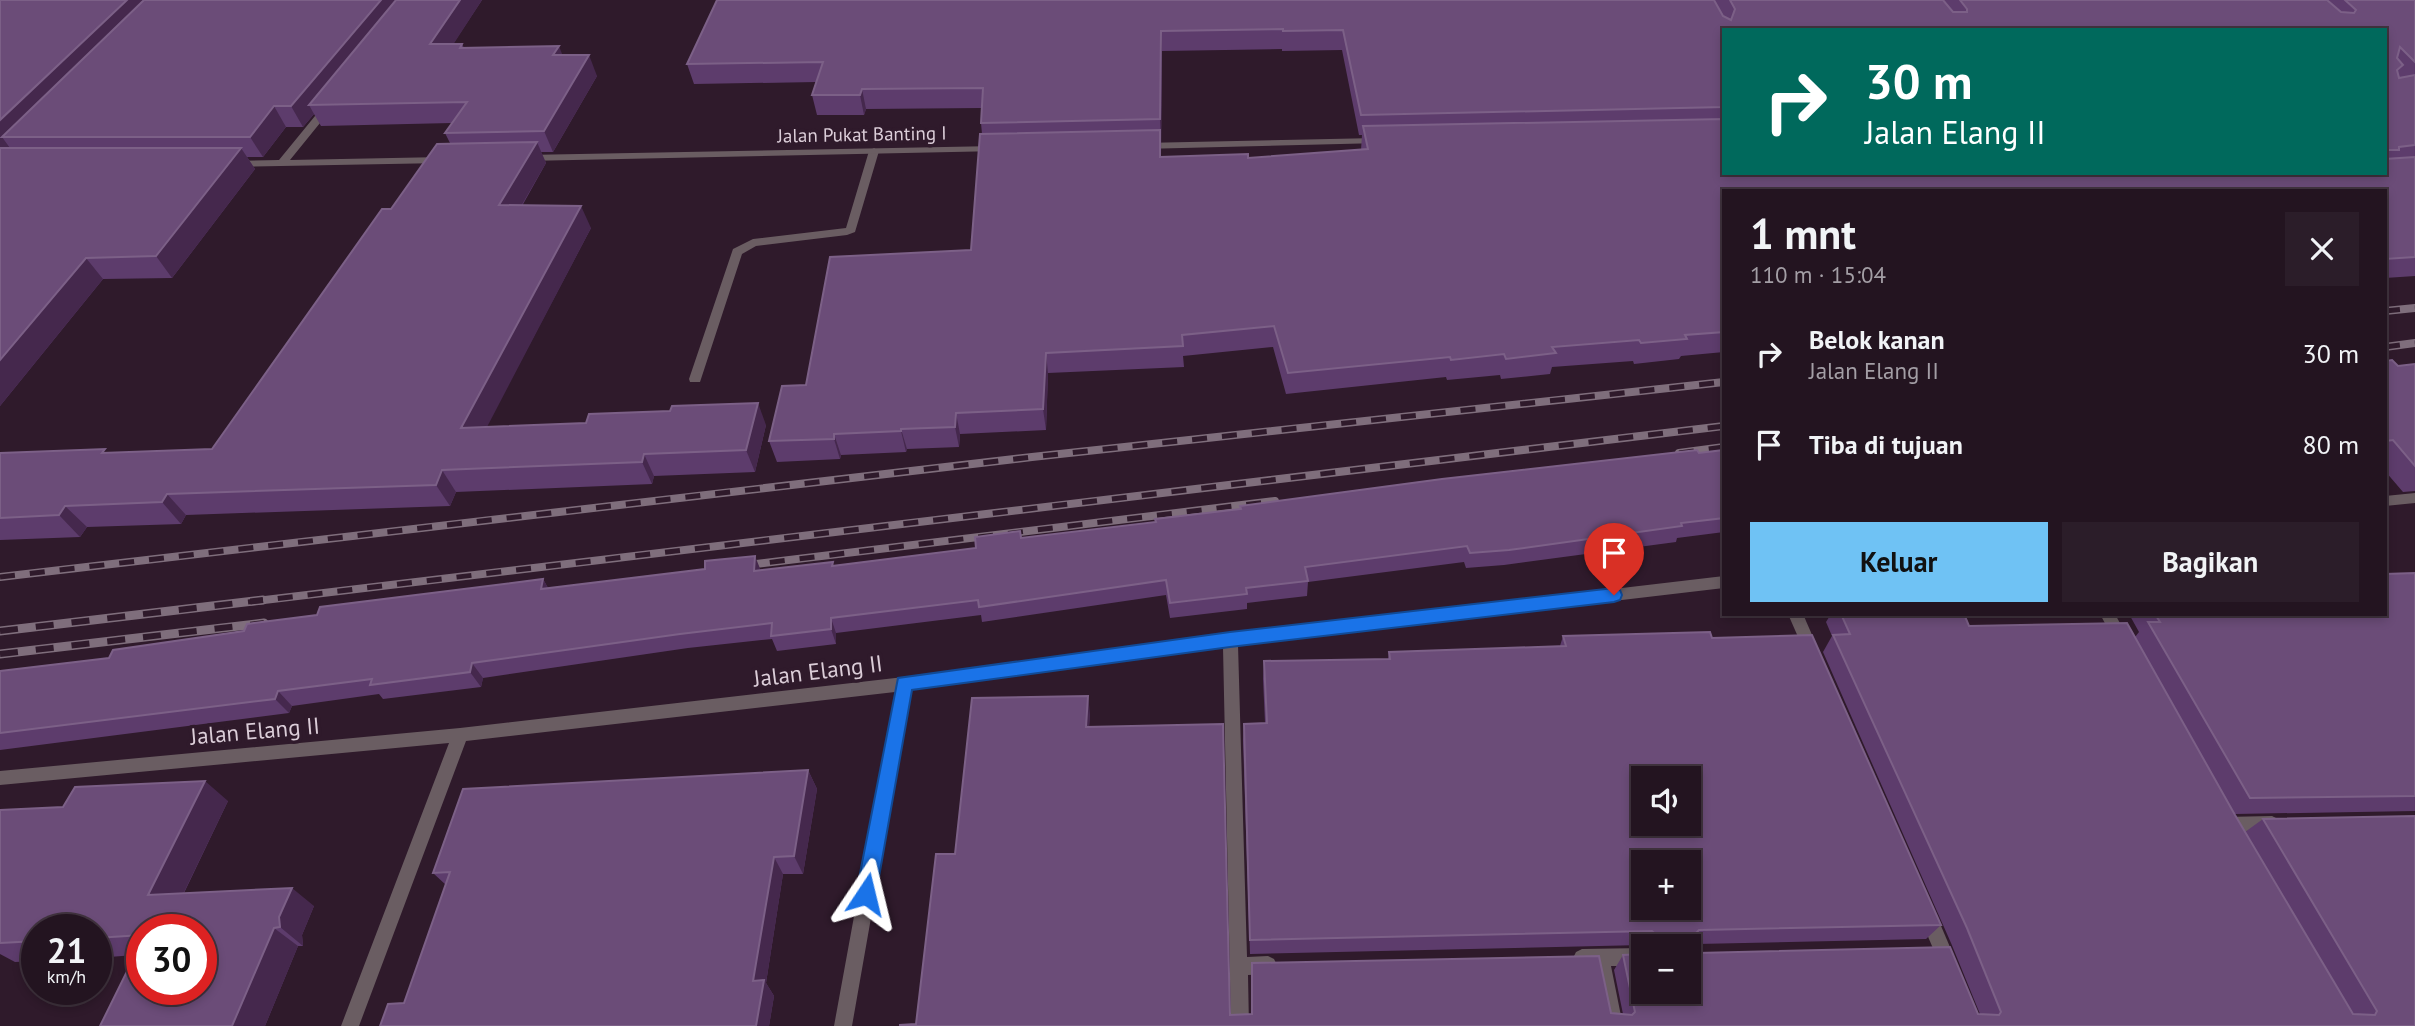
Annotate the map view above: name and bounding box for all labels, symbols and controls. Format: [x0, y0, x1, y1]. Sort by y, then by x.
text: 30 m [1865, 49, 1972, 113]
icon: right [1750, 56, 1841, 147]
text: Jalan Elang II [1865, 111, 2046, 153]
street label: Jalan Pukat Banting I [776, 121, 947, 147]
text: 1 mnt [1750, 206, 1856, 261]
button: close [2285, 212, 2359, 286]
text: 110 m · 15:04 [1750, 260, 1886, 289]
text: Belok kanan [1809, 323, 1945, 356]
icon: right [1750, 335, 1788, 373]
text: 30 m [2303, 337, 2359, 370]
text: Jalan Elang II [1809, 356, 1939, 385]
icon: arrive [1750, 426, 1788, 464]
text: Tiba di tujuan [1809, 428, 1963, 461]
text: 80 m [2303, 428, 2359, 461]
button: Keluar [1750, 522, 2048, 602]
button: Bagikan [2062, 522, 2359, 602]
pin [1584, 523, 1644, 595]
icon: arrive [1595, 534, 1633, 572]
street label: Jalan Elang II [751, 648, 884, 693]
street label: Jalan Elang II [188, 710, 321, 751]
map controls [1631, 766, 1701, 1004]
button: sound [1631, 766, 1701, 836]
button: + [1631, 850, 1701, 920]
position arrow [829, 857, 903, 931]
speed limit sign: 30 [126, 914, 217, 1005]
text: 21 [47, 927, 86, 973]
button: − [1631, 934, 1701, 1004]
text: km/h [47, 965, 86, 988]

